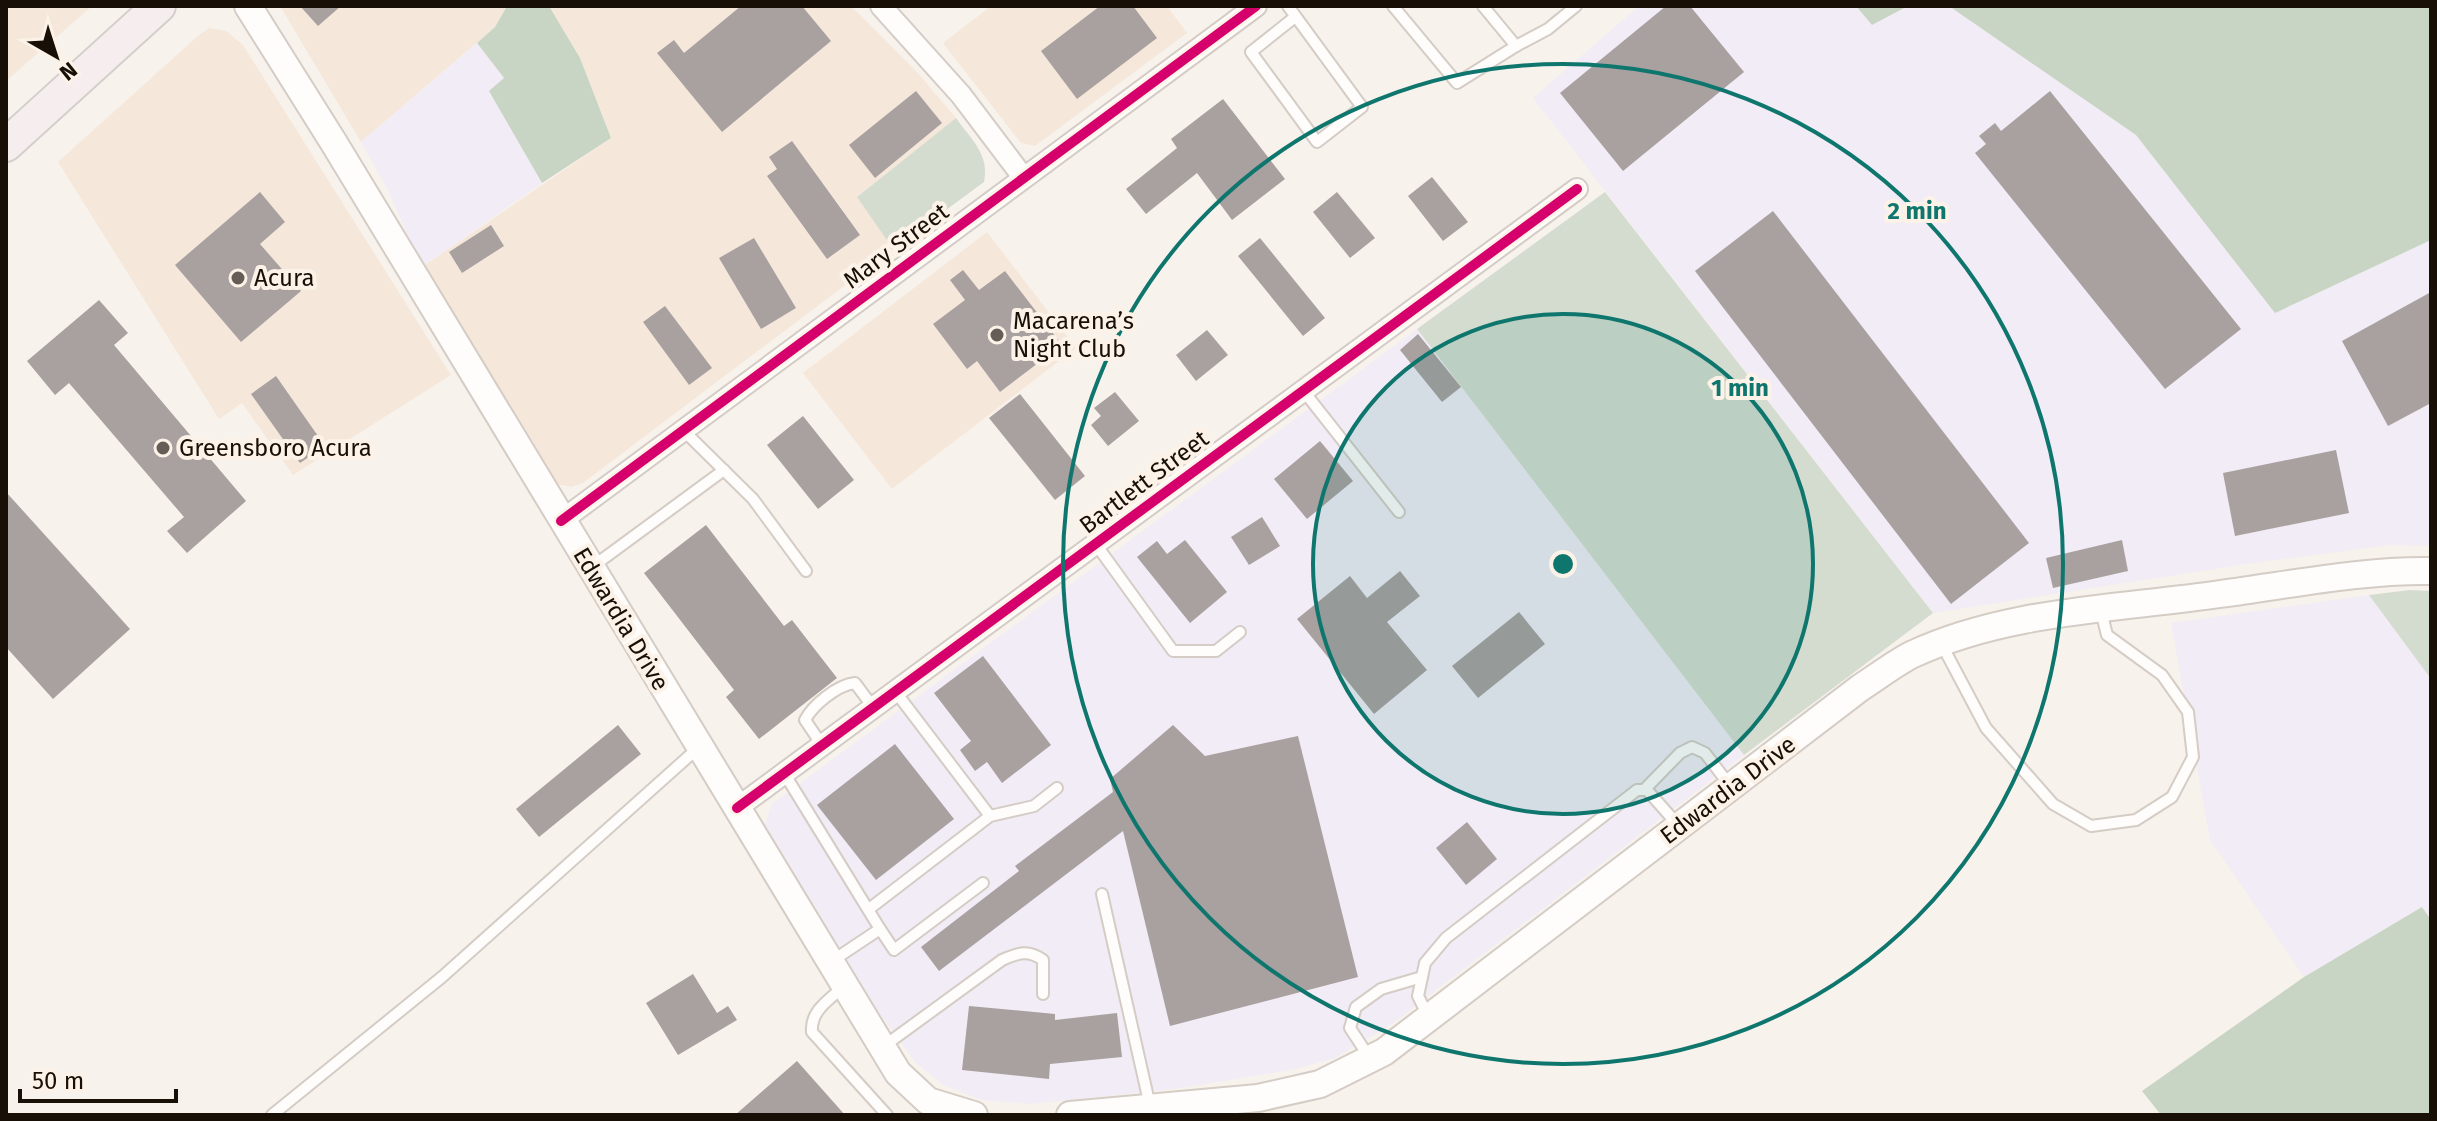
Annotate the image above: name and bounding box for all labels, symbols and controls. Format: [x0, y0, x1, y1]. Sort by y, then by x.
north arrow [16, 16, 96, 96]
text: N [54, 56, 82, 86]
street label: Mary Street [838, 197, 954, 295]
text: 2 min [1888, 197, 1947, 225]
place label: Acura [254, 264, 314, 292]
marker: Acura [229, 269, 247, 287]
place label: Macarena’s Night Club [1013, 307, 1134, 363]
marker: Macarena’s Night Club [988, 326, 1006, 344]
text: 1 min [1711, 374, 1769, 402]
street label: Bartlett Street [1074, 424, 1214, 540]
place label: Greensboro Acura [179, 434, 372, 462]
marker: Greensboro Acura [154, 439, 172, 457]
street label: Edwardia Drive [567, 542, 675, 696]
centre of rings [1549, 550, 1577, 578]
street label: Edwardia Drive [1655, 730, 1801, 850]
scale bar [20, 1053, 176, 1103]
text: 50 m [32, 1067, 84, 1095]

